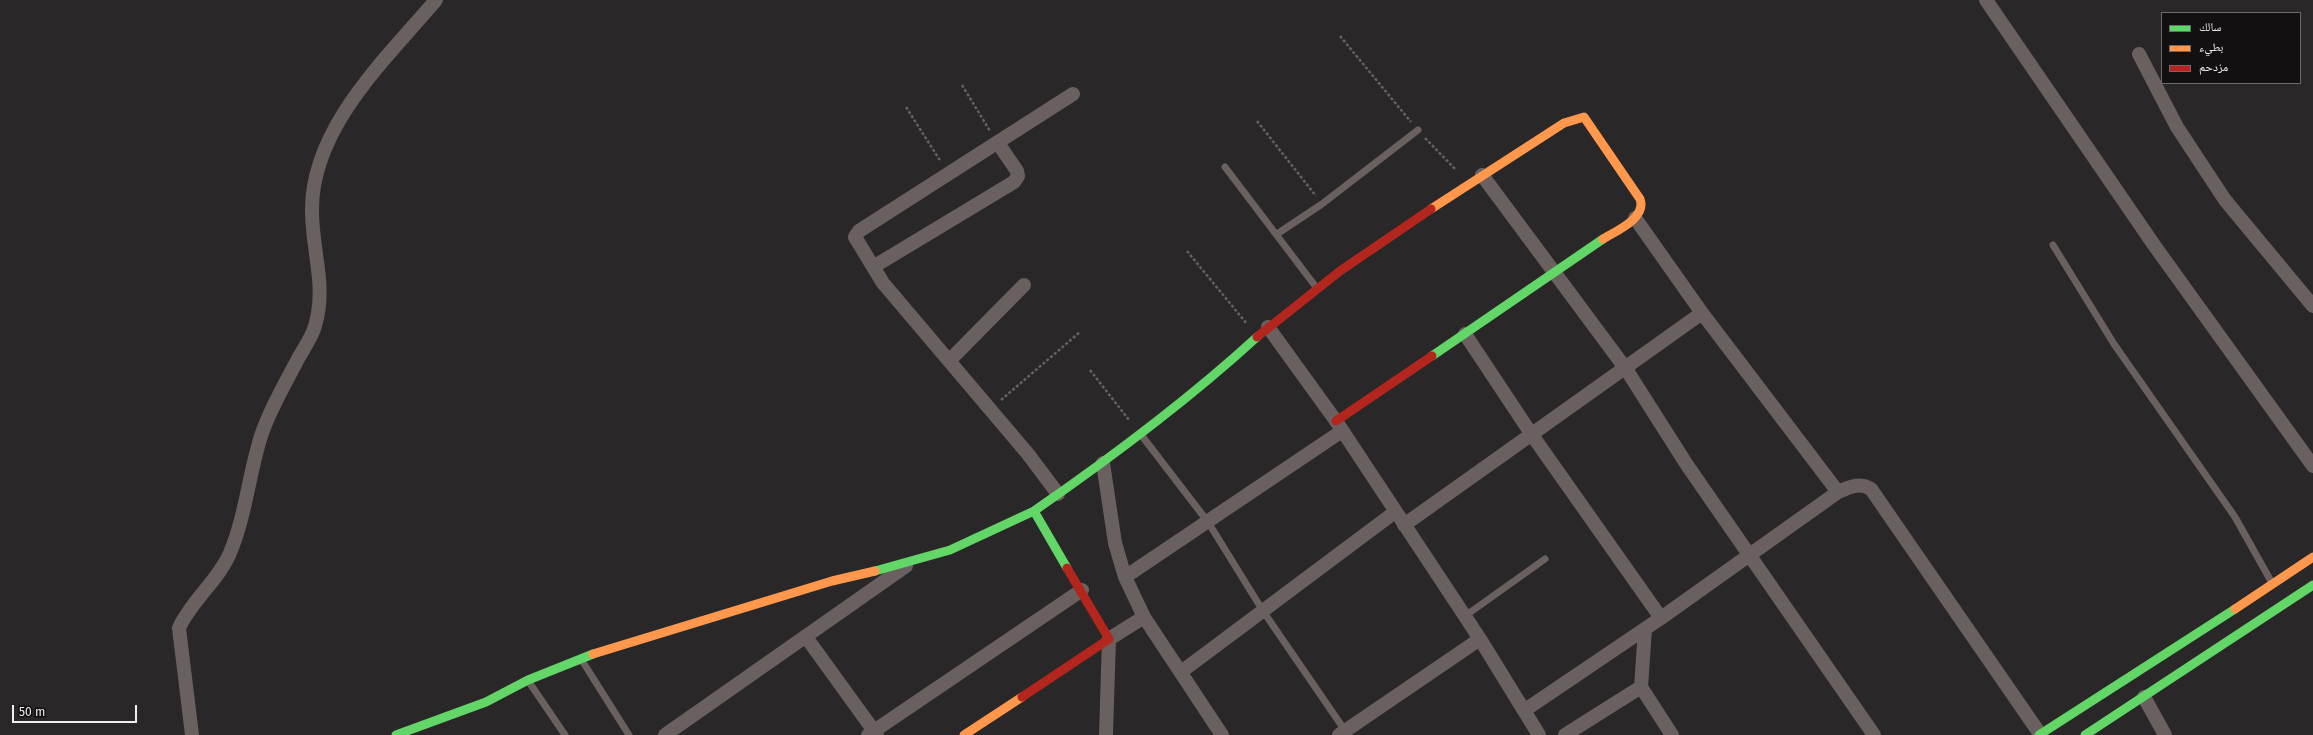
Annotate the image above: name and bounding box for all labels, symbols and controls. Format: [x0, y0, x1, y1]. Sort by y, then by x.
legend [2161, 12, 2301, 84]
text: سالك [2199, 20, 2221, 34]
text: بطيء [2199, 40, 2223, 54]
text: مزدحم [2199, 60, 2228, 74]
scale bar [14, 697, 139, 723]
text: 50 m [19, 705, 45, 719]

